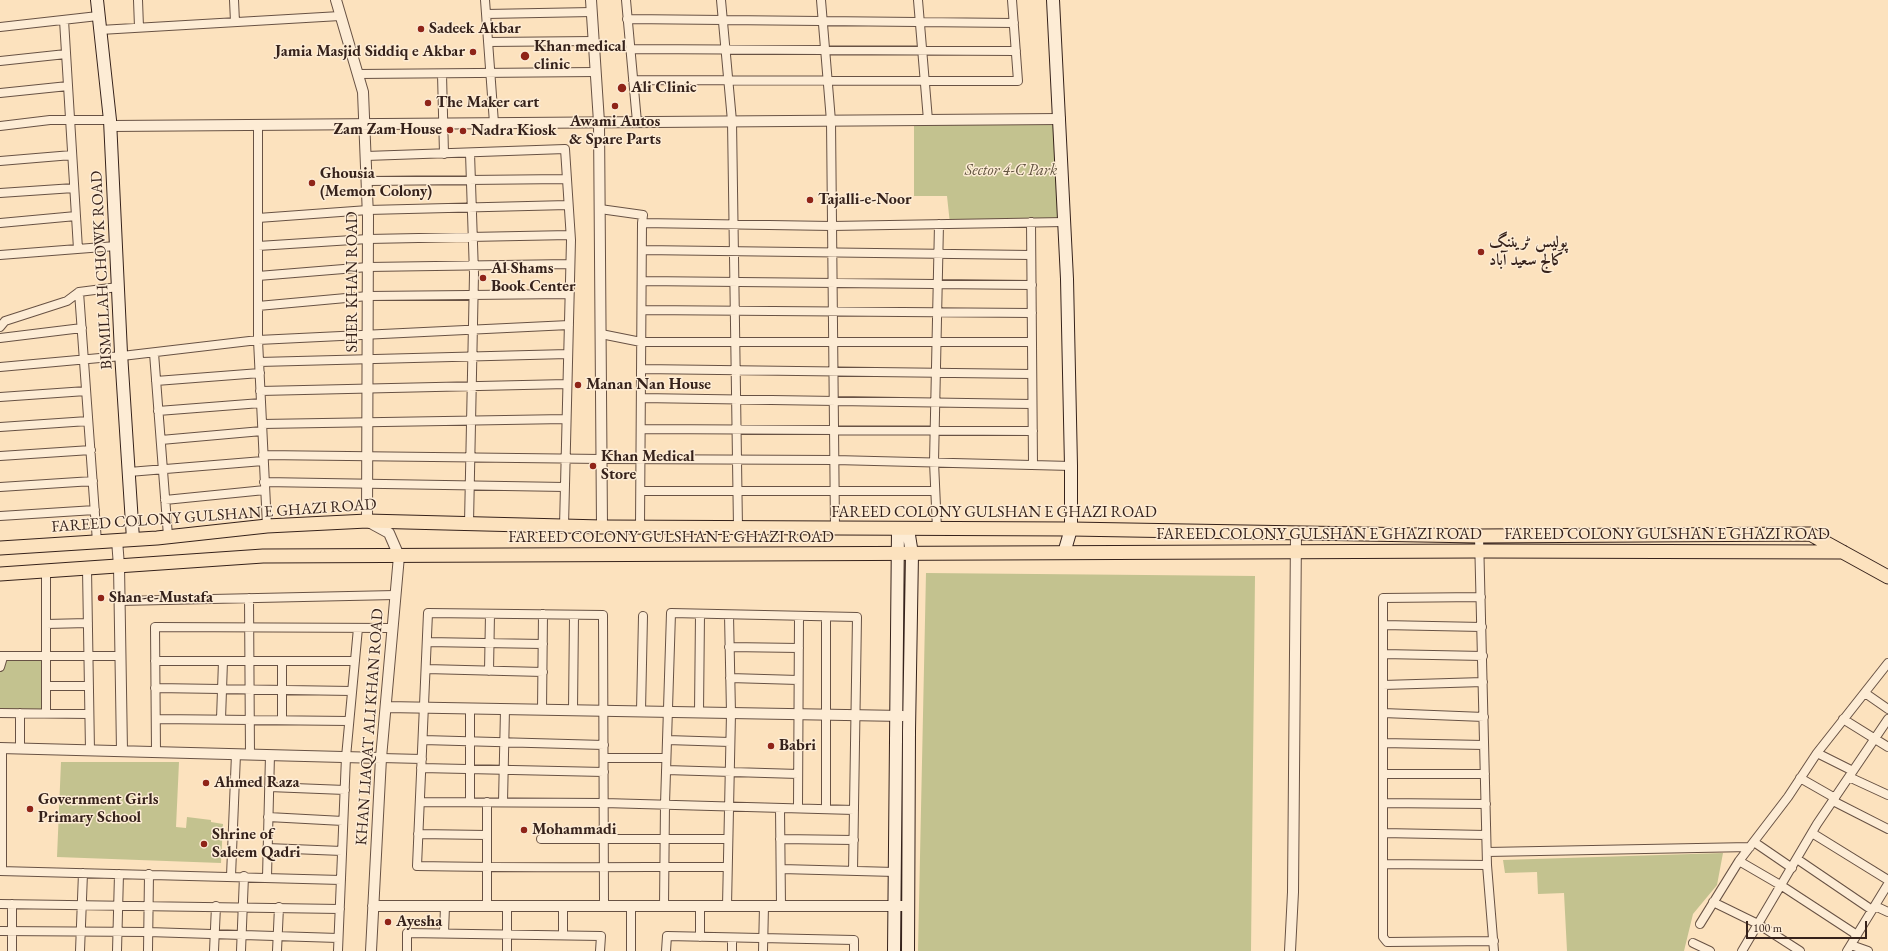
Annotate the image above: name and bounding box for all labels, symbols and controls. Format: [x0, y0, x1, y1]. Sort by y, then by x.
place label: Sadeek Akbar [429, 19, 521, 39]
marker: Sadeek Akbar [416, 24, 426, 34]
place label: Khan medical clinic [534, 37, 626, 75]
place label: Jamia Masjid Siddiq e Akbar [275, 42, 465, 62]
marker: Jamia Masjid Siddiq e Akbar [468, 47, 478, 57]
marker: Khan medical clinic [519, 50, 531, 62]
place label: Ali Clinic [631, 78, 697, 98]
marker: Ali Clinic [616, 82, 628, 94]
place label: The Maker cart [436, 93, 539, 113]
marker: The Maker cart [423, 98, 433, 108]
marker: Awami Autos & Spare Parts [610, 101, 620, 111]
place label: Awami Autos & Spare Parts [569, 112, 661, 150]
place label: Zam Zam House [333, 120, 442, 140]
place label: Nadra Kiosk [471, 121, 556, 141]
marker: Zam Zam House [445, 125, 455, 135]
marker: Nadra Kiosk [458, 126, 468, 136]
park label: Sector 4-C Park [965, 161, 1057, 181]
place label: Ghousia (Memon Colony) [320, 164, 432, 202]
street label: BISMILLAH CHOWK ROAD [87, 170, 117, 370]
marker: Ghousia (Memon Colony) [307, 178, 317, 188]
place label: Tajalli-e-Noor [818, 190, 912, 210]
marker: Tajalli-e-Noor [805, 195, 815, 205]
street label: SHER KHAN ROAD [343, 211, 363, 353]
place label: پولیس ٹریننگ کالج سعید آباد [1489, 233, 1568, 271]
marker: پولیس ٹریننگ کالج سعید آباد [1476, 247, 1486, 257]
place label: Al Shams Book Center [491, 259, 576, 297]
marker: Al Shams Book Center [478, 273, 488, 283]
place label: Manan Nan House [586, 375, 711, 395]
marker: Manan Nan House [573, 380, 583, 390]
place label: Khan Medical Store [601, 447, 694, 485]
marker: Khan Medical Store [588, 461, 598, 471]
street label: FAREED COLONY GULSHAN E GHAZI ROAD [51, 495, 377, 537]
street label: FAREED COLONY GULSHAN E GHAZI ROAD [831, 503, 1157, 523]
street label: FAREED COLONY GULSHAN E GHAZI ROAD [1156, 525, 1482, 545]
street label: FAREED COLONY GULSHAN E GHAZI ROAD [1504, 525, 1830, 545]
street label: FAREED COLONY GULSHAN E GHAZI ROAD [508, 528, 834, 548]
place label: Shan-e-Mustafa [109, 588, 213, 608]
marker: Shan-e-Mustafa [96, 593, 106, 603]
street label: KHAN LIAQAT ALI KHAN ROAD [352, 608, 388, 846]
place label: Babri [779, 736, 816, 756]
marker: Babri [766, 741, 776, 751]
place label: Ahmed Raza [214, 773, 300, 793]
marker: Ahmed Raza [201, 778, 211, 788]
place label: Government Girls Primary School [38, 790, 158, 828]
marker: Government Girls Primary School [25, 804, 35, 814]
place label: Mohammadi [532, 820, 617, 840]
place label: Shrine of Saleem Qadri [212, 825, 301, 863]
marker: Mohammadi [519, 825, 529, 835]
marker: Shrine of Saleem Qadri [199, 839, 209, 849]
place label: Ayesha [396, 912, 442, 932]
scale bar [1748, 913, 1869, 939]
marker: Ayesha [383, 917, 393, 927]
text: 100 m [1753, 920, 1782, 936]

